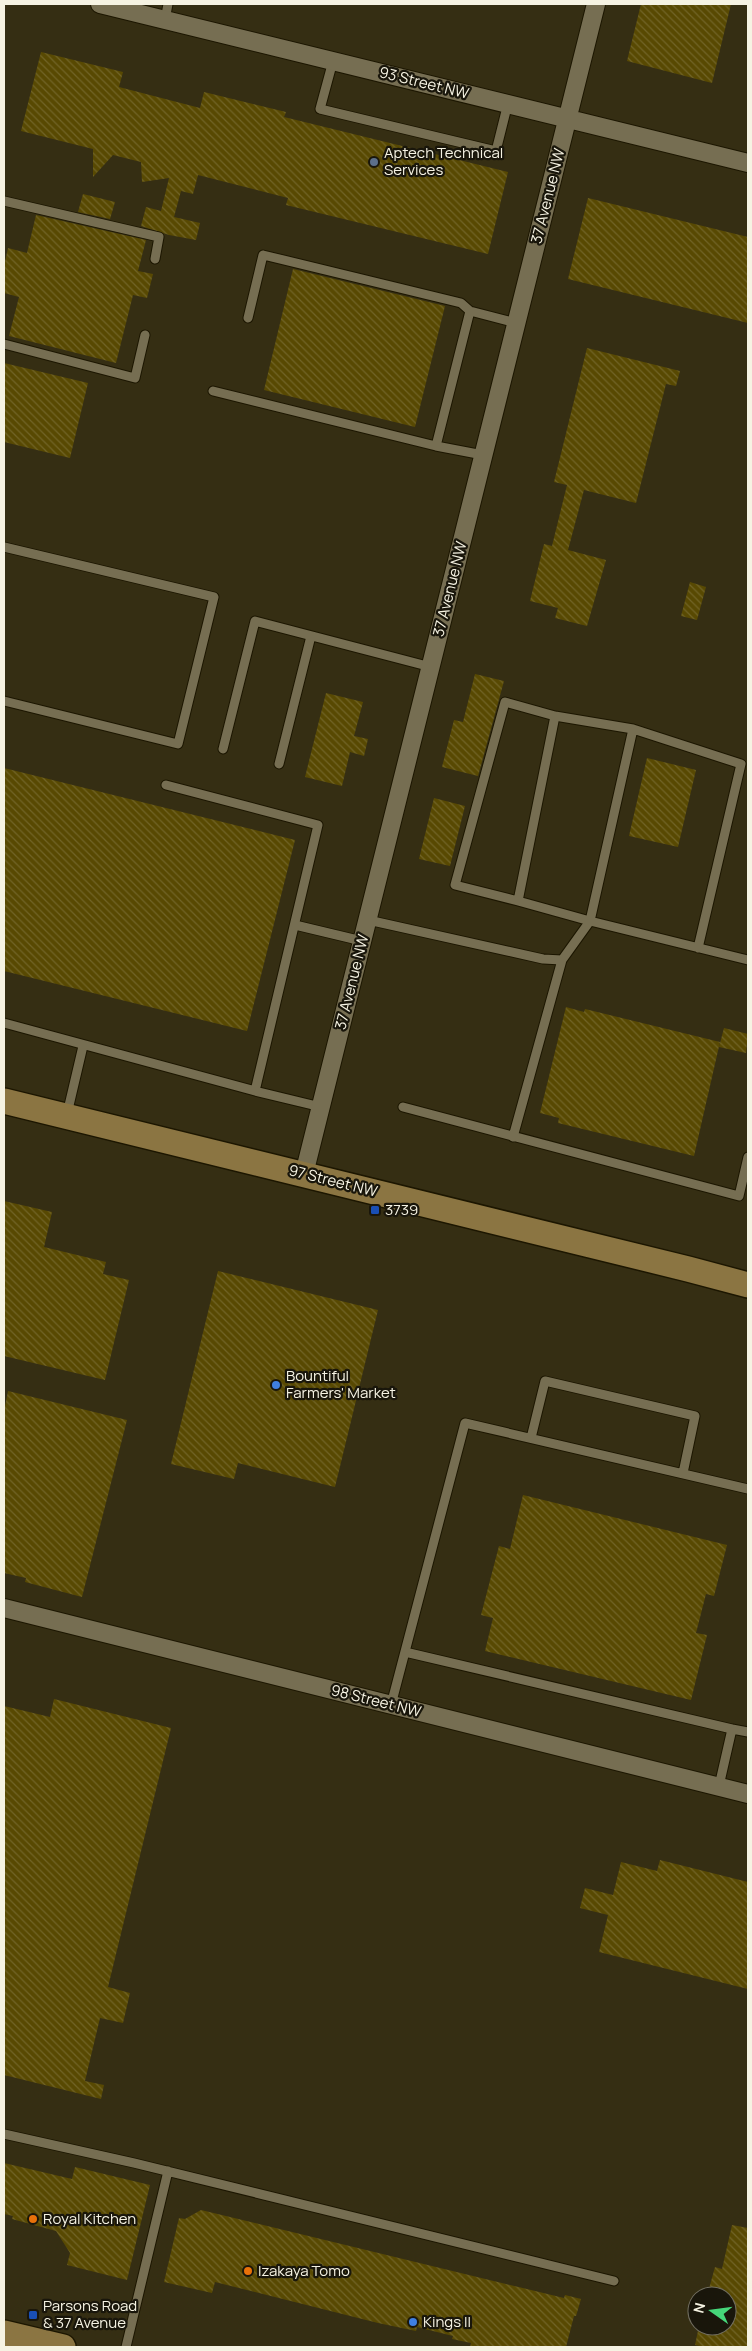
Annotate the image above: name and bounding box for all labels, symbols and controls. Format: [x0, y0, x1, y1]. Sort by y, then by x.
street label: 93 Street NW [377, 61, 471, 104]
place label: Aptech Technical Services [384, 142, 503, 180]
street label: 37 Avenue NW [526, 146, 569, 246]
marker: Aptech Technical Services [368, 156, 380, 168]
street label: 37 Avenue NW [428, 539, 471, 639]
street label: 37 Avenue NW [330, 932, 373, 1032]
street label: 97 Street NW [286, 1159, 380, 1202]
place label: 3739 [385, 1199, 418, 1220]
marker: 3739 [369, 1204, 381, 1216]
place label: Bountiful Farmers' Market [286, 1365, 396, 1403]
marker: Bountiful Farmers' Market [270, 1379, 282, 1391]
street label: 98 Street NW [329, 1679, 423, 1722]
place label: Royal Kitchen [43, 2208, 136, 2229]
marker: Royal Kitchen [27, 2213, 39, 2225]
place label: Izakaya Tomo [258, 2260, 350, 2281]
marker: Izakaya Tomo [242, 2265, 254, 2277]
north arrow [687, 2286, 737, 2336]
place label: Parsons Road & 37 Avenue [43, 2295, 137, 2333]
text: N [688, 2301, 709, 2315]
marker: Parsons Road & 37 Avenue [27, 2309, 39, 2321]
place label: Kings II [423, 2311, 471, 2332]
marker: Kings II [407, 2316, 419, 2328]

